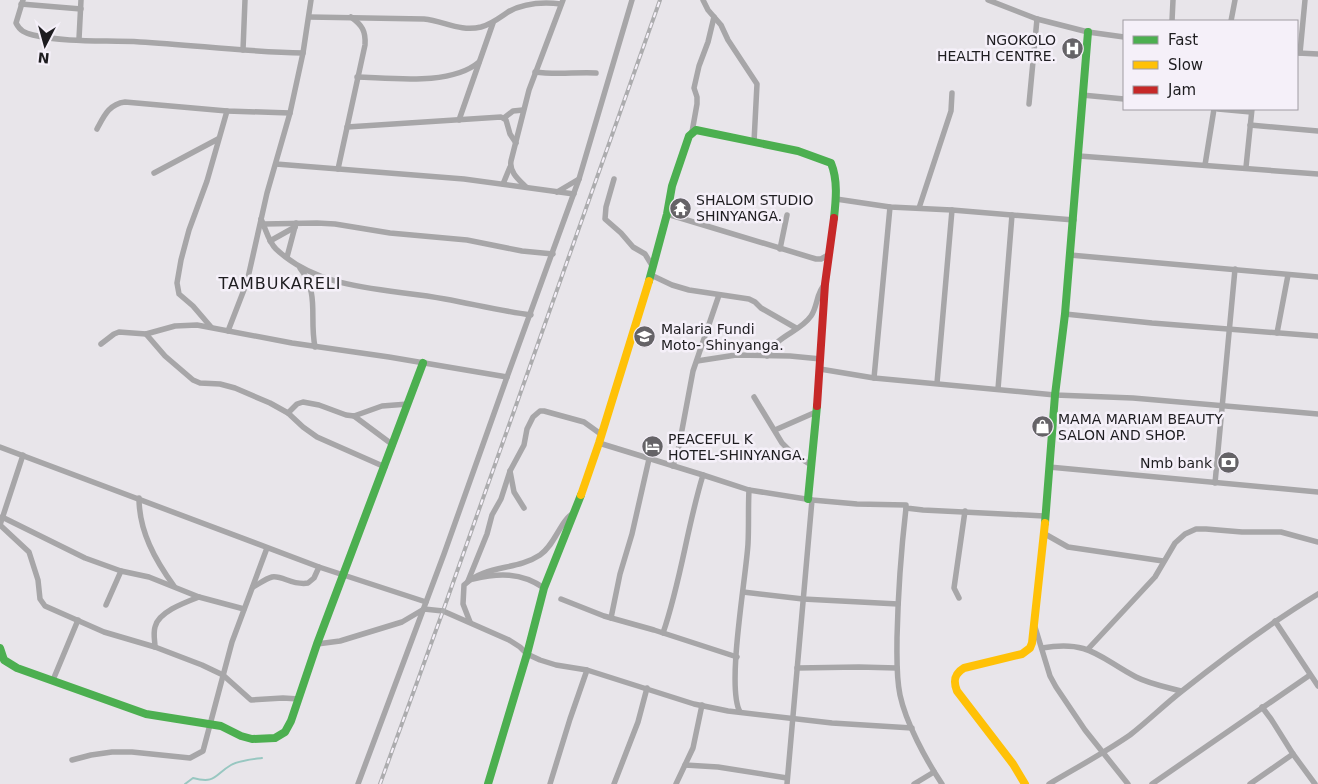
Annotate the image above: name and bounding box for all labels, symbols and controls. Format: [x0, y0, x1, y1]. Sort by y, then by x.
north arrow [20, 20, 70, 70]
legend [1123, 20, 1298, 110]
text: Fast [1168, 31, 1198, 49]
place label: NGOKOLO HEALTH CENTRE. [937, 32, 1056, 64]
hospital icon: NGOKOLO HEALTH CENTRE. [1060, 36, 1084, 60]
text: N [37, 49, 50, 66]
text: Slow [1168, 56, 1203, 74]
text: Jam [1167, 81, 1196, 99]
place label: SHALOM STUDIO SHINYANGA. [696, 192, 813, 224]
temple icon: SHALOM STUDIO SHINYANGA. [668, 196, 692, 220]
district label: TAMBUKARELI [218, 274, 341, 293]
place label: Malaria Fundi Moto- Shinyanga. [661, 321, 784, 353]
school or university icon: Malaria Fundi Moto- Shinyanga. [633, 325, 657, 349]
place label: MAMA MARIAM BEAUTY SALON AND SHOP. [1058, 411, 1223, 443]
shop icon: MAMA MARIAM BEAUTY SALON AND SHOP. [1030, 415, 1054, 439]
place label: PEACEFUL K HOTEL-SHINYANGA. [668, 431, 806, 463]
hotel icon: PEACEFUL K HOTEL-SHINYANGA. [640, 435, 664, 459]
bank icon: Nmb bank [1216, 451, 1240, 475]
place label: Nmb bank [1140, 455, 1213, 471]

